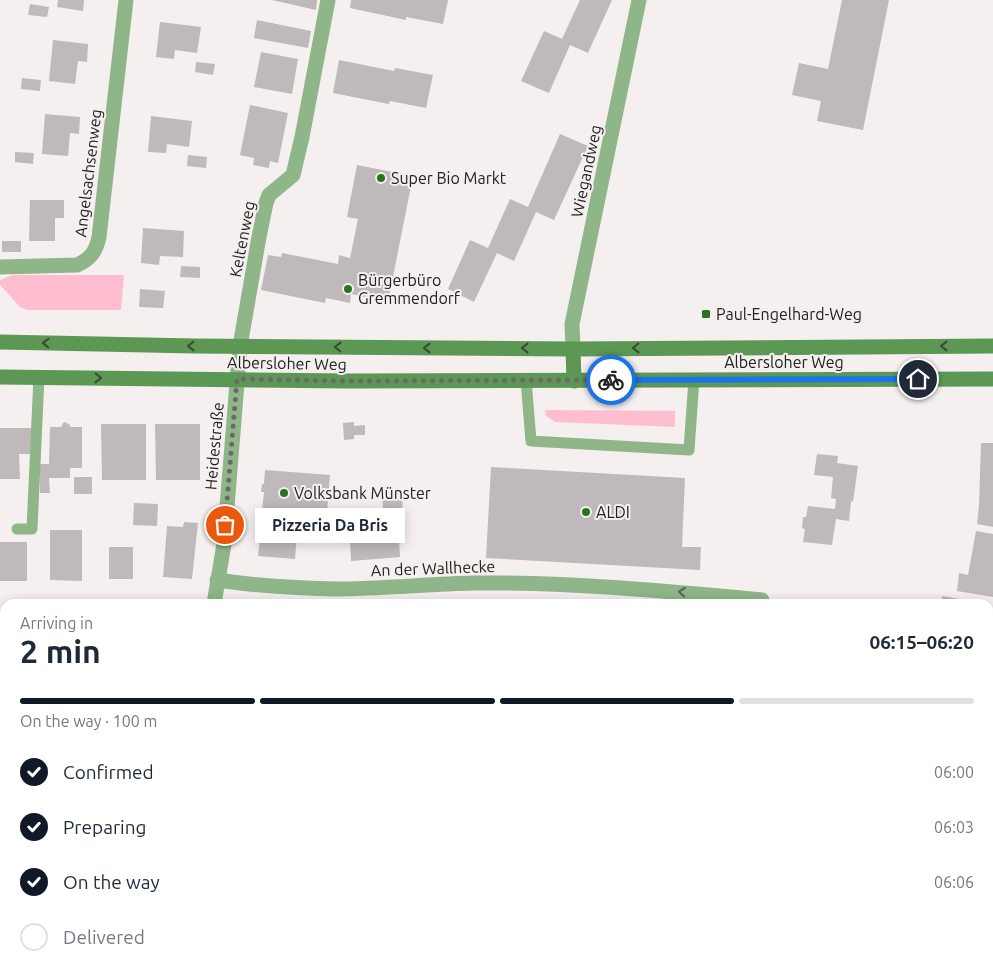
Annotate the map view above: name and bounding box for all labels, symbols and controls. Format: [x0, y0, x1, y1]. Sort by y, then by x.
street label: Angelsachsenweg [71, 108, 105, 238]
street label: Wiegandweg [567, 123, 605, 219]
place label: Super Bio Markt [391, 169, 507, 187]
marker: Super Bio Markt [375, 172, 387, 184]
street label: Keltenweg [226, 199, 258, 279]
place label: Bürgerbüro Gremmendorf [358, 271, 461, 307]
marker: Bürgerbüro Gremmendorf [342, 283, 354, 295]
place label: Paul-Engelhard-Weg [716, 305, 862, 323]
marker: Paul-Engelhard-Weg [700, 308, 712, 320]
one-way arrow [42, 337, 50, 348]
one-way arrow [187, 341, 195, 351]
one-way arrow [940, 341, 948, 351]
one-way arrow [334, 342, 342, 352]
one-way arrow [422, 343, 430, 353]
one-way arrow [520, 343, 528, 353]
one-way arrow [632, 343, 640, 353]
street label: Albersloher Weg [227, 353, 347, 373]
street label: Albersloher Weg [724, 353, 844, 371]
courier [586, 355, 636, 405]
pin [897, 358, 939, 400]
icon: home [904, 365, 932, 393]
icon: bike [597, 366, 625, 394]
one-way arrow [94, 373, 102, 383]
street label: Heidestraße [201, 401, 227, 491]
place label: Volksbank Münster [294, 484, 431, 502]
marker: Volksbank Münster [278, 487, 290, 499]
place label: ALDI [596, 503, 630, 521]
pin [204, 504, 246, 546]
marker: ALDI [580, 506, 592, 518]
callout: Pizzeria Da Bris [255, 508, 405, 542]
icon: bag [211, 511, 239, 539]
text: Pizzeria Da Bris [272, 516, 388, 534]
street label: An der Wallhecke [371, 557, 495, 579]
one-way arrow [678, 587, 686, 598]
text: Arriving in [20, 614, 93, 632]
text: 06:15–06:20 [869, 631, 974, 653]
text: 2 min [20, 633, 101, 669]
text: On the way · 100 m [20, 712, 157, 730]
icon: check [20, 758, 48, 786]
text: Confirmed [63, 761, 154, 783]
text: 06:00 [934, 763, 974, 781]
icon: check [20, 813, 48, 841]
text: Preparing [63, 816, 147, 838]
text: 06:03 [934, 818, 974, 836]
icon: check [20, 868, 48, 896]
text: On the way [63, 871, 160, 893]
text: 06:06 [934, 873, 974, 891]
text: Delivered [63, 926, 145, 948]

